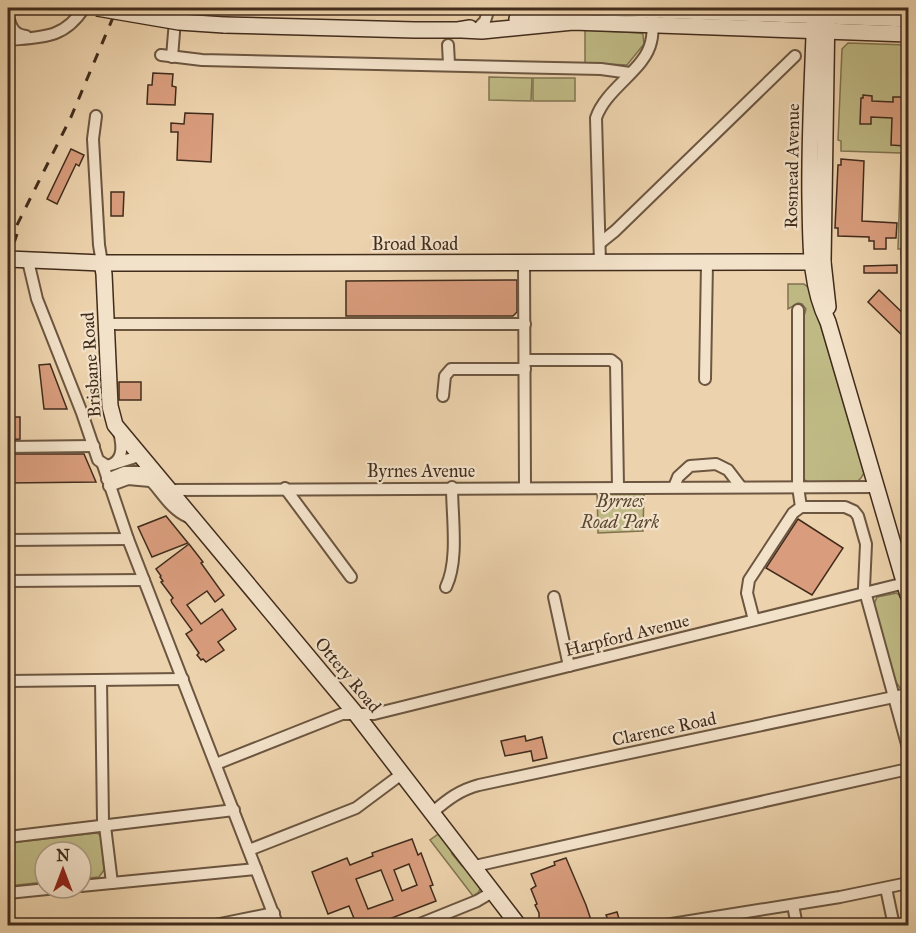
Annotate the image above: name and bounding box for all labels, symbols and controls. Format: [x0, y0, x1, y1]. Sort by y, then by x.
street label: Rosmead Avenue [780, 103, 804, 229]
street label: Broad Road [372, 233, 458, 255]
street label: Brisbane Road [76, 311, 106, 419]
street label: Byrnes Avenue [367, 460, 475, 482]
park label: Byrnes Road Park [580, 490, 659, 533]
street label: Harpford Avenue [562, 609, 692, 661]
street label: Ottery Road [310, 633, 386, 717]
street label: Clarence Road [610, 707, 718, 751]
north arrow [33, 840, 93, 900]
text: N [56, 846, 70, 865]

